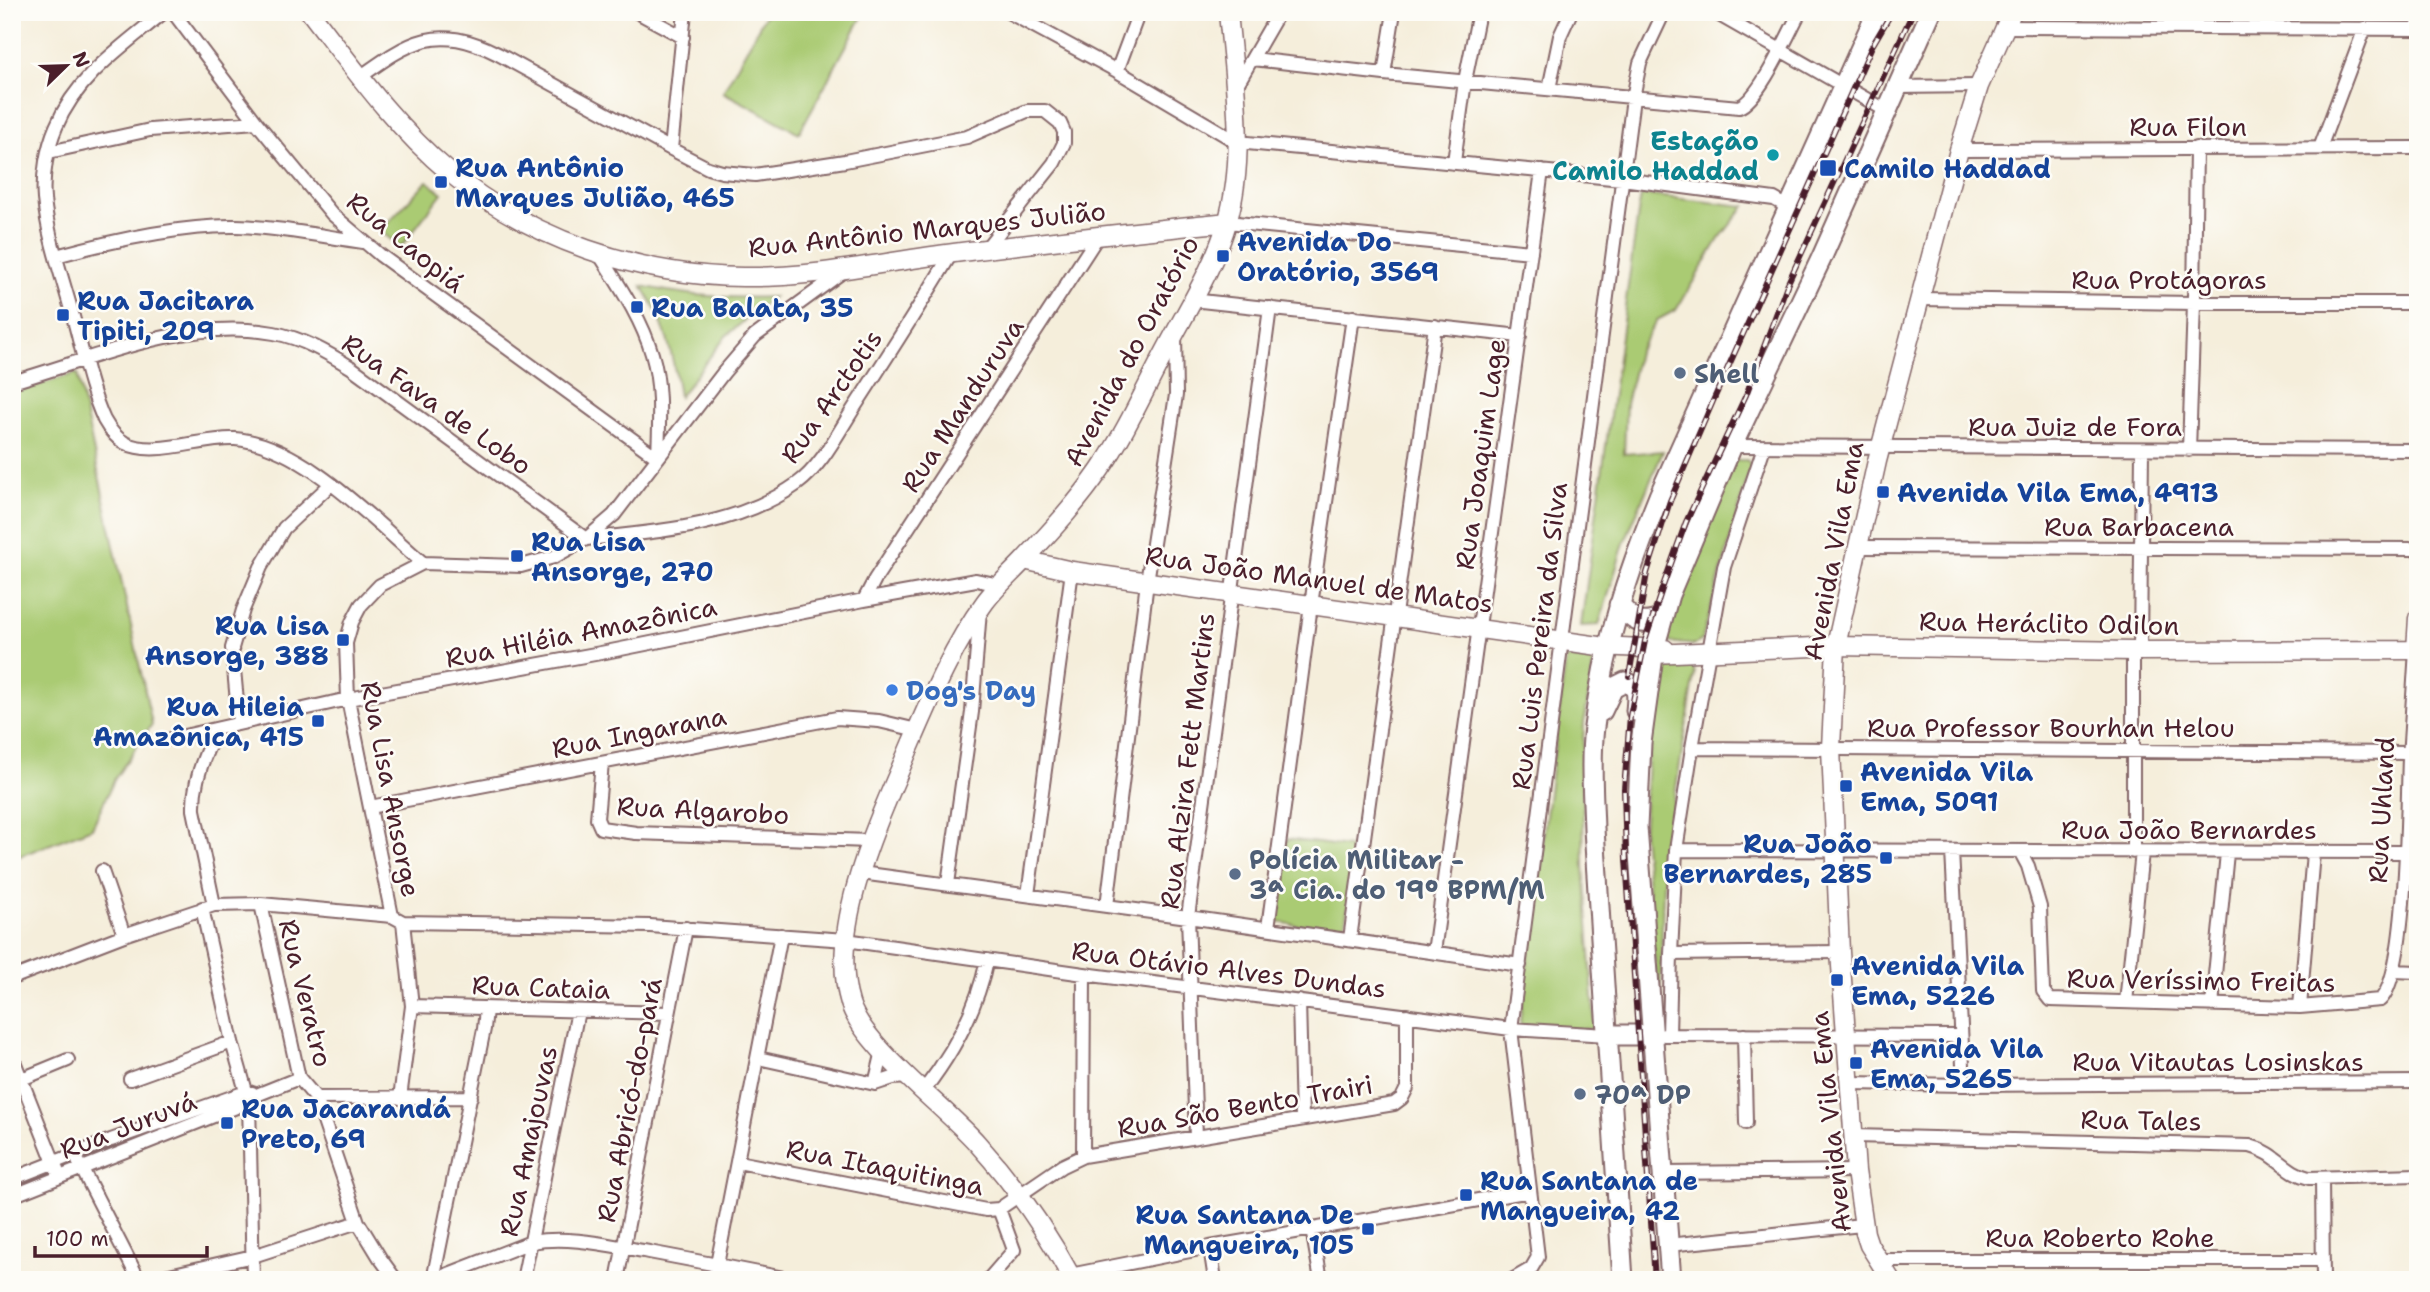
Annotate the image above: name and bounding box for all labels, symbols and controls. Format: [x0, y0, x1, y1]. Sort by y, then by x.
north arrow [32, 32, 102, 102]
text: N [67, 48, 96, 71]
street label: Rua Filon [2129, 109, 2247, 144]
place label: Estação Camilo Haddad [1552, 123, 1759, 188]
marker: Estação Camilo Haddad [1765, 147, 1781, 163]
place label: Rua Antônio Marques Julião, 465 [455, 150, 735, 215]
place label: Camilo Haddad [1844, 151, 2051, 186]
marker: Camilo Haddad [1818, 158, 1838, 178]
marker: Rua Antônio Marques Julião, 465 [433, 174, 449, 190]
street label: Rua Caopiá [340, 184, 472, 300]
street label: Rua Antônio Marques Julião [746, 193, 1108, 265]
place label: Avenida Do Oratório, 3569 [1237, 224, 1439, 289]
street label: Avenida do Oratório [1055, 230, 1207, 472]
marker: Avenida Do Oratório, 3569 [1215, 248, 1231, 264]
street label: Rua Protágoras [2071, 262, 2267, 297]
place label: Rua Jacitara Tipiti, 209 [77, 283, 254, 348]
place label: Rua Balata, 35 [651, 290, 853, 325]
marker: Rua Balata, 35 [629, 299, 645, 315]
marker: Rua Jacitara Tipiti, 209 [55, 307, 71, 323]
street label: Rua Manduruva [893, 311, 1031, 499]
street label: Rua Arctotis [772, 322, 890, 470]
street label: Rua Fava de Lobo [335, 325, 539, 483]
street label: Rua Joaquim Lage [1446, 336, 1514, 572]
place label: Shell [1694, 356, 1759, 391]
marker: Shell [1672, 365, 1688, 381]
street label: Rua Juiz de Fora [1968, 409, 2182, 444]
street label: Avenida Vila Ema [1795, 439, 1871, 663]
place label: Avenida Vila Ema, 4913 [1897, 475, 2219, 510]
street label: Rua Luis Pereira da Silva [1503, 480, 1575, 792]
marker: Avenida Vila Ema, 4913 [1875, 484, 1891, 500]
street label: Rua Barbacena [2044, 509, 2234, 544]
place label: Rua Lisa Ansorge, 270 [531, 524, 714, 589]
street label: Rua João Manuel de Matos [1143, 537, 1495, 621]
marker: Rua Lisa Ansorge, 270 [509, 548, 525, 564]
street label: Rua Hiléia Amazônica [442, 589, 720, 675]
street label: Rua Heráclito Odilon [1918, 603, 2180, 643]
place label: Rua Lisa Ansorge, 388 [145, 608, 329, 673]
street label: Rua Alzira Fett Martins [1151, 611, 1223, 911]
marker: Rua Lisa Ansorge, 388 [335, 632, 351, 648]
place label: Dog's Day [906, 673, 1036, 708]
street label: Rua Lisa Ansorge [353, 678, 429, 900]
marker: Dog's Day [884, 682, 900, 698]
place label: Rua Hileia Amazônica, 415 [93, 689, 304, 754]
street label: Rua Ingarana [549, 698, 729, 766]
street label: Rua Professor Bourhan Helou [1867, 710, 2235, 745]
marker: Rua Hileia Amazônica, 415 [310, 713, 326, 729]
street label: Rua Uhland [2360, 736, 2402, 884]
place label: Avenida Vila Ema, 5091 [1860, 754, 2033, 819]
marker: Avenida Vila Ema, 5091 [1838, 778, 1854, 794]
street label: Rua Algarobo [616, 788, 790, 832]
street label: Rua João Bernardes [2061, 812, 2317, 847]
place label: Rua João Bernardes, 285 [1664, 826, 1872, 891]
place label: Polícia Militar - 3ª Cia. do 19º BPM/M [1249, 842, 1545, 907]
marker: Rua João Bernardes, 285 [1878, 850, 1894, 866]
marker: Polícia Militar - 3ª Cia. do 19º BPM/M [1227, 866, 1243, 882]
street label: Rua Veratro [271, 916, 341, 1070]
street label: Rua Otávio Alves Dundas [1070, 932, 1388, 1006]
place label: Avenida Vila Ema, 5226 [1851, 948, 2024, 1013]
street label: Rua Veríssimo Freitas [2066, 960, 2336, 1000]
street label: Rua Cataia [471, 967, 611, 1007]
marker: Avenida Vila Ema, 5226 [1829, 972, 1845, 988]
street label: Rua Abricó-do-pará [588, 975, 670, 1225]
street label: Avenida Vila Ema [1801, 1010, 1859, 1234]
place label: Avenida Vila Ema, 5265 [1870, 1031, 2043, 1096]
street label: Rua Amajouvas [491, 1042, 565, 1240]
street label: Rua Vitautas Losinskas [2072, 1044, 2364, 1079]
marker: Avenida Vila Ema, 5265 [1848, 1055, 1864, 1071]
street label: Rua São Bento Trairi [1115, 1066, 1375, 1146]
place label: 70ª DP [1594, 1077, 1691, 1112]
street label: Rua Juruvá [55, 1083, 201, 1167]
marker: 70ª DP [1572, 1086, 1588, 1102]
place label: Rua Jacarandá Preto, 69 [241, 1091, 451, 1156]
street label: Rua Tales [2080, 1101, 2202, 1139]
marker: Rua Jacarandá Preto, 69 [219, 1115, 235, 1131]
street label: Rua Itaquitinga [783, 1131, 987, 1203]
place label: Rua Santana de Mangueira, 42 [1480, 1163, 1698, 1228]
marker: Rua Santana de Mangueira, 42 [1458, 1187, 1474, 1203]
place label: Rua Santana De Mangueira, 105 [1135, 1197, 1354, 1262]
scale bar [35, 1215, 206, 1259]
street label: Rua Roberto Rohe [1985, 1220, 2215, 1255]
marker: Rua Santana De Mangueira, 105 [1360, 1221, 1376, 1237]
text: 100 m [46, 1225, 109, 1253]

